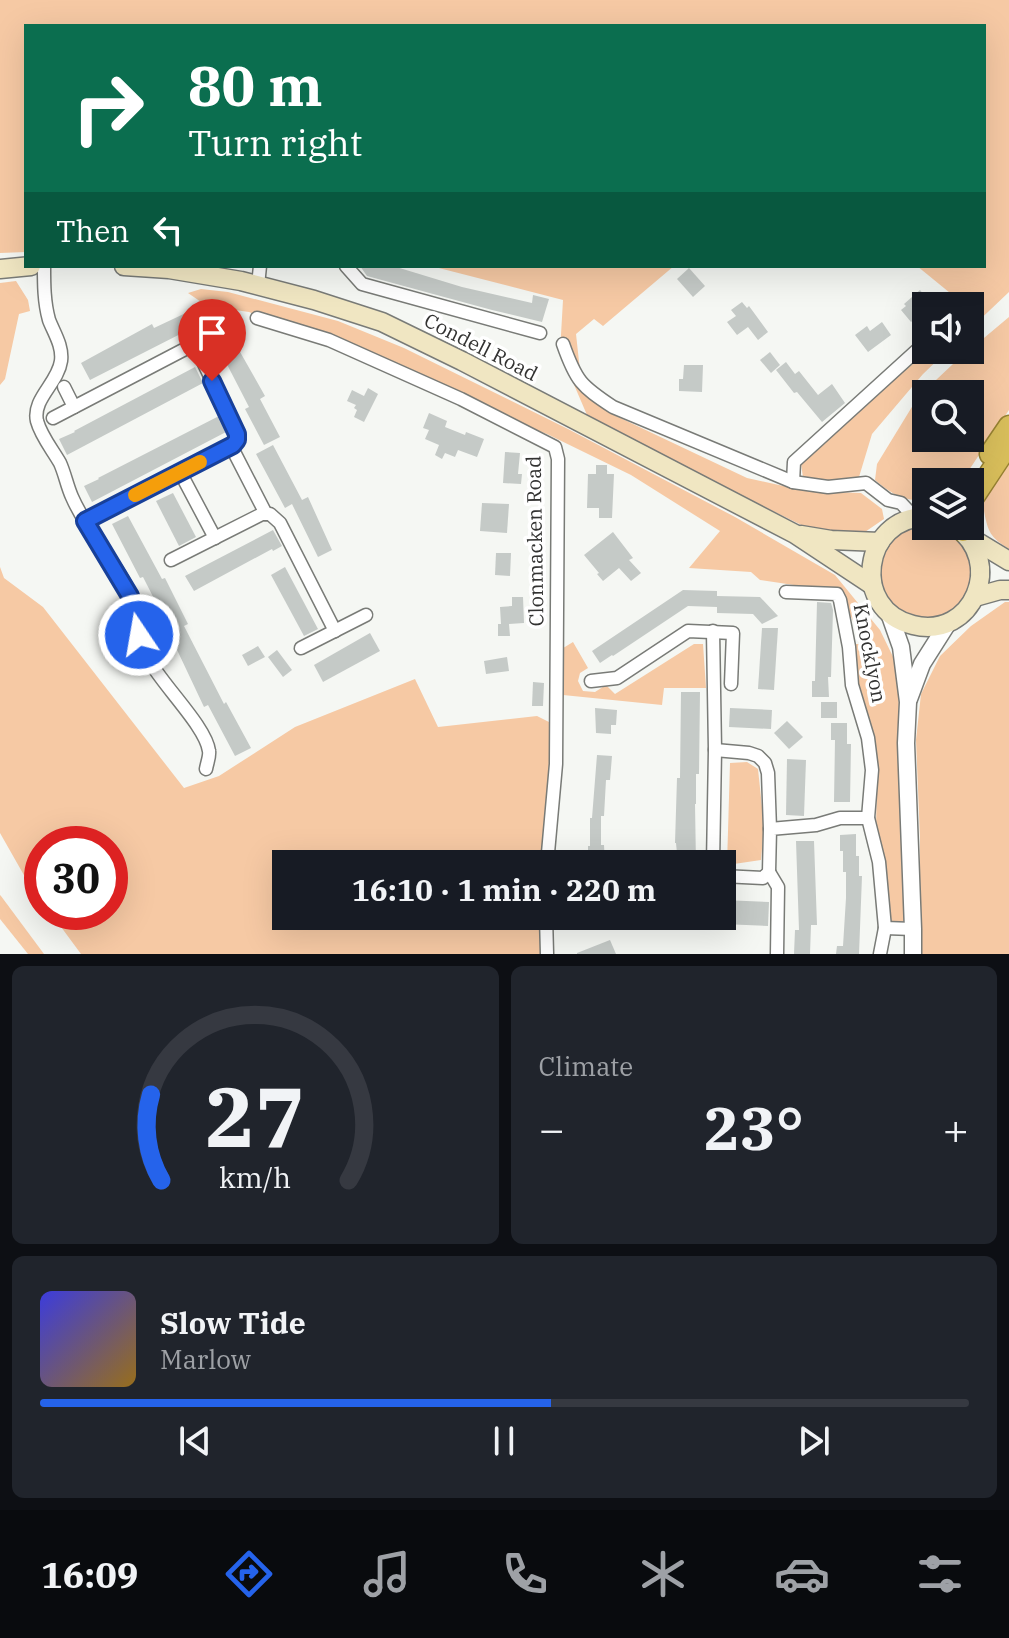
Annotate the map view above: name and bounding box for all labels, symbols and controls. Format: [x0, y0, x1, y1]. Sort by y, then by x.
text: 80 m [188, 49, 323, 121]
icon: right [56, 56, 160, 160]
text: Turn right [188, 119, 362, 166]
icon: left [146, 208, 190, 252]
text: Then [56, 211, 130, 250]
map controls [912, 292, 984, 540]
button: sound [912, 292, 984, 364]
pin [178, 299, 246, 381]
street label: Condell Road [420, 306, 543, 387]
icon: arrive [190, 311, 234, 355]
button: search [912, 380, 984, 452]
street label: Clonmacken Road [520, 456, 549, 627]
button: layers [912, 468, 984, 540]
position arrow [97, 593, 181, 677]
street label: Knocklyon [848, 601, 893, 705]
speed limit sign: 30 [24, 826, 128, 930]
text: 16:10 · 1 min · 220 m [352, 870, 656, 909]
text: Climate [539, 1049, 633, 1083]
text: 27 [205, 1062, 305, 1170]
text: 23° [704, 1088, 804, 1167]
text: − [539, 1100, 565, 1157]
text: + [943, 1100, 969, 1157]
text: km/h [219, 1159, 291, 1196]
text: Slow Tide [160, 1303, 306, 1342]
text: Marlow [160, 1342, 251, 1376]
icon: previous [173, 1419, 217, 1463]
icon: pause [482, 1419, 526, 1463]
icon: next [792, 1419, 836, 1463]
icon: directions [221, 1546, 277, 1602]
icon: music [359, 1546, 415, 1602]
icon: phone [497, 1546, 553, 1602]
icon: climate [635, 1546, 691, 1602]
icon: car [774, 1546, 830, 1602]
icon: filters [912, 1546, 968, 1602]
text: 16:09 [41, 1551, 138, 1598]

